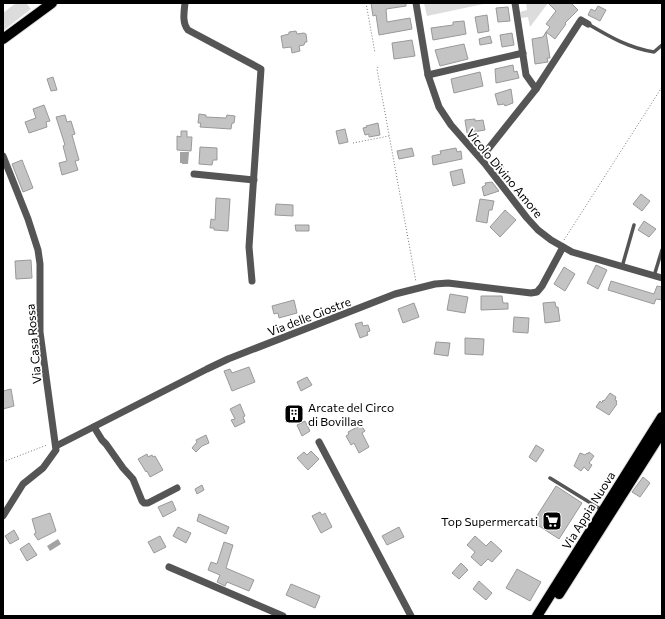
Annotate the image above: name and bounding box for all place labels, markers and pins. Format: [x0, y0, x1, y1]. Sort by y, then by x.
place label: Arcate del Circo di Bovillae [308, 400, 394, 428]
building icon: Arcate del Circo di Bovillae [283, 403, 305, 425]
supermarket icon: Top Supermercati [541, 510, 563, 532]
place label: Top Supermercati [441, 514, 538, 528]

